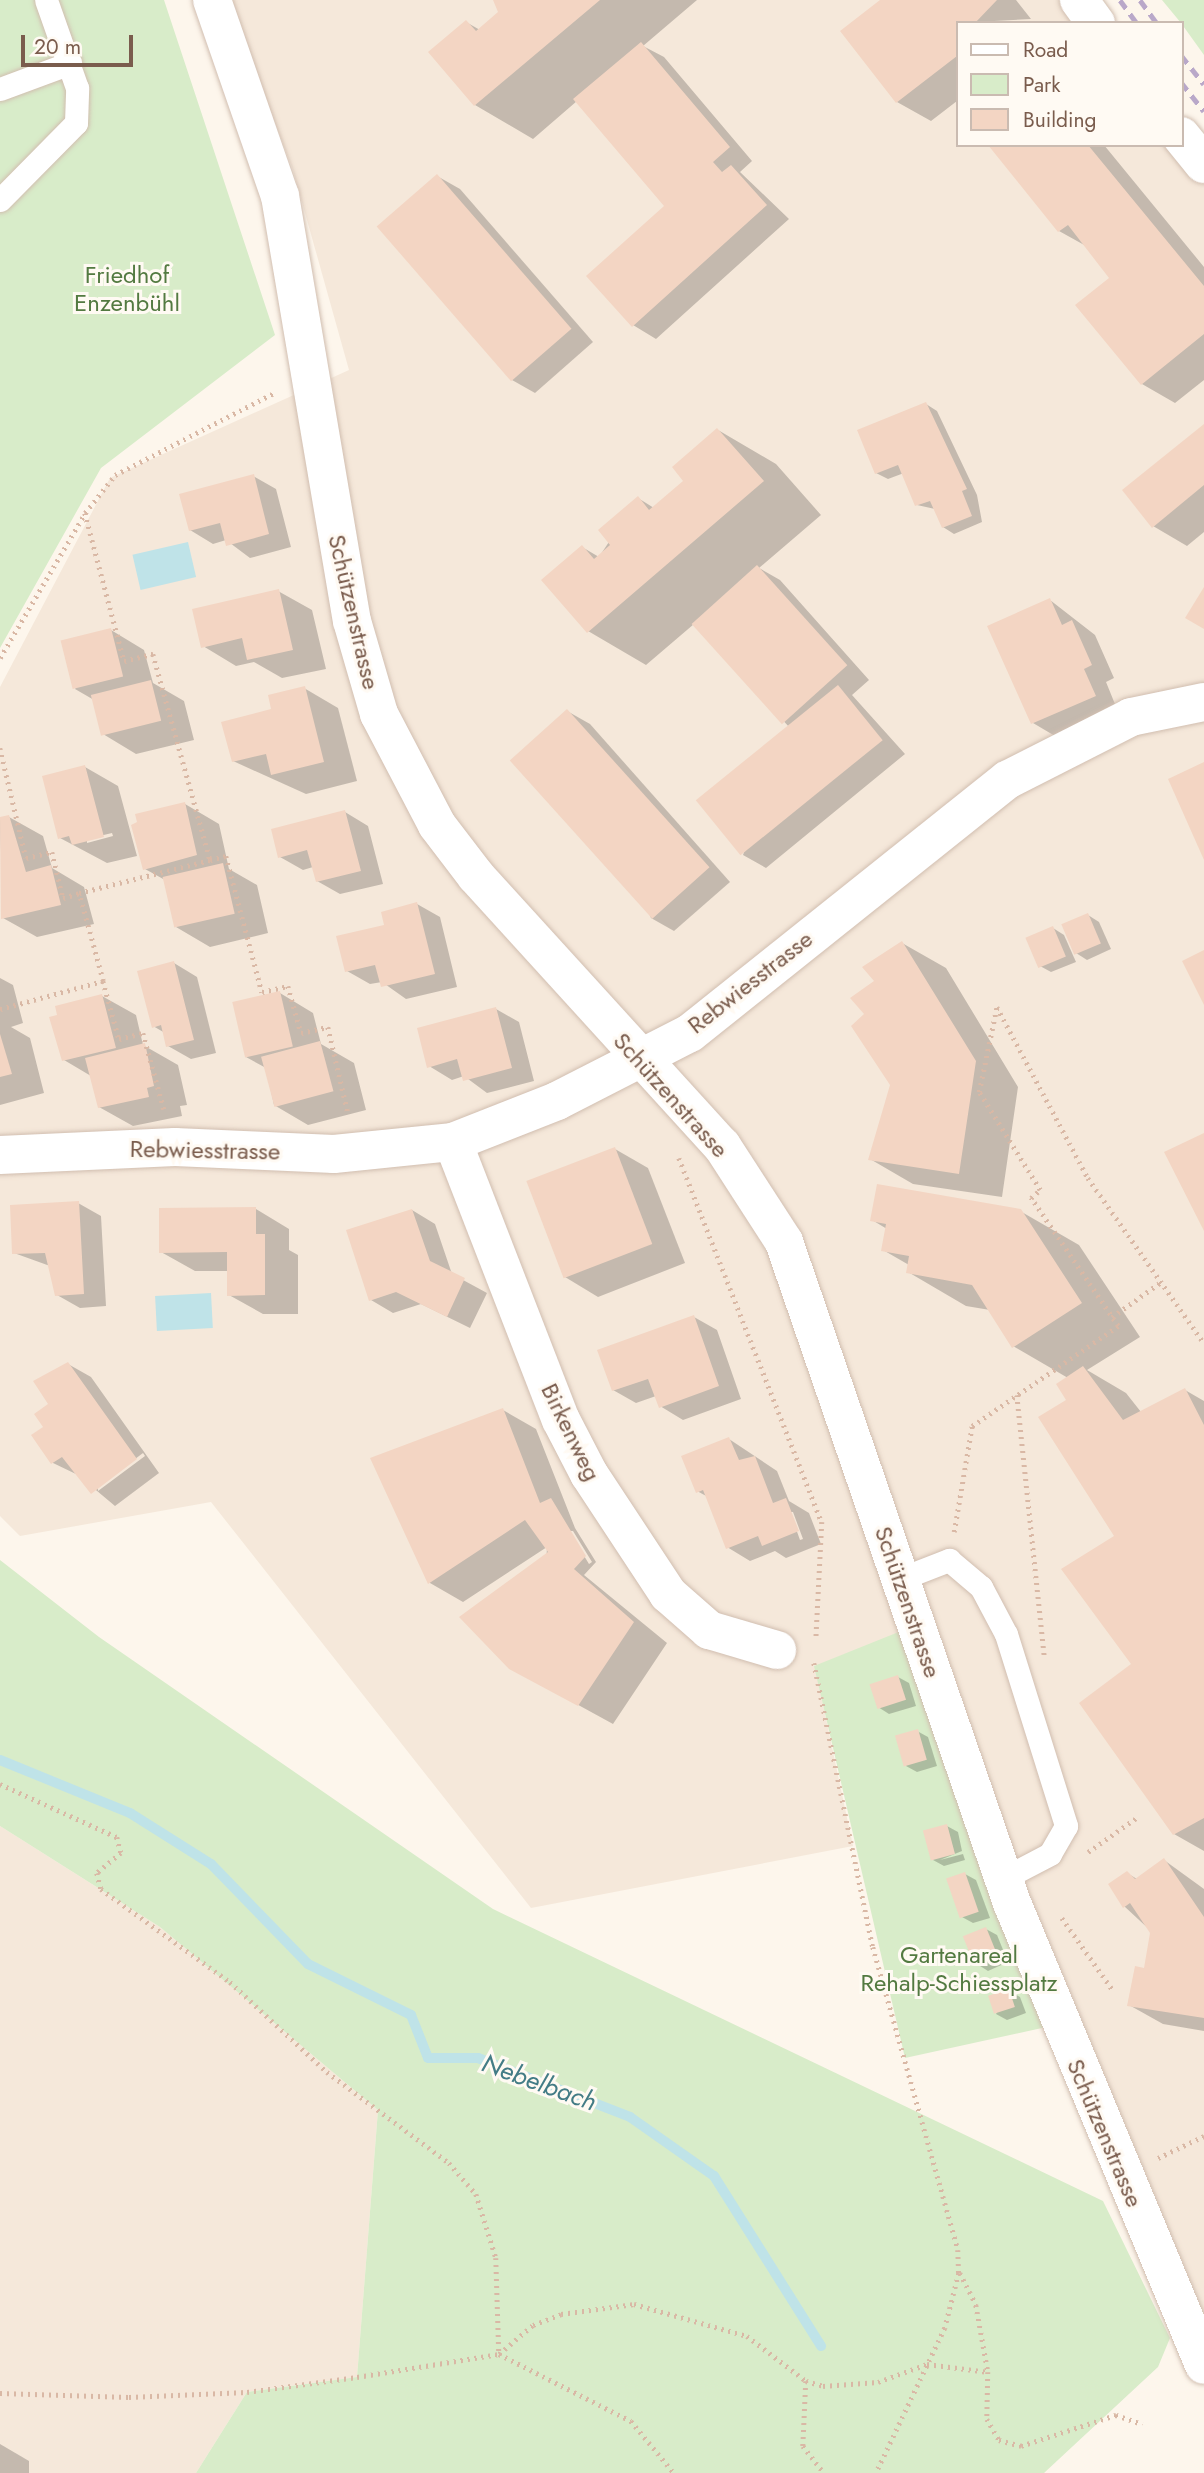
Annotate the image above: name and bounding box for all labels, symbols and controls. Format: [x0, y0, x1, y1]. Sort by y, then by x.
scale bar [24, 21, 136, 65]
legend [956, 21, 1183, 147]
text: 20 m [34, 32, 81, 62]
text: Road [1023, 35, 1068, 65]
text: Park [1023, 70, 1060, 100]
text: Building [1023, 105, 1096, 135]
park label: Friedhof Enzenbühl [74, 261, 180, 317]
street label: Schützenstrasse [322, 532, 386, 692]
street label: Rebwiesstrasse [682, 924, 818, 1040]
street label: Schützenstrasse [607, 1027, 735, 1163]
street label: Rebwiesstrasse [129, 1134, 281, 1166]
street label: Birkenweg [535, 1379, 607, 1485]
street label: Schützenstrasse [869, 1523, 947, 1681]
park label: Gartenareal Rehalp-Schiessplatz [861, 1941, 1057, 1997]
water label: Nebelbach [477, 2048, 601, 2118]
street label: Schützenstrasse [1061, 2055, 1149, 2211]

